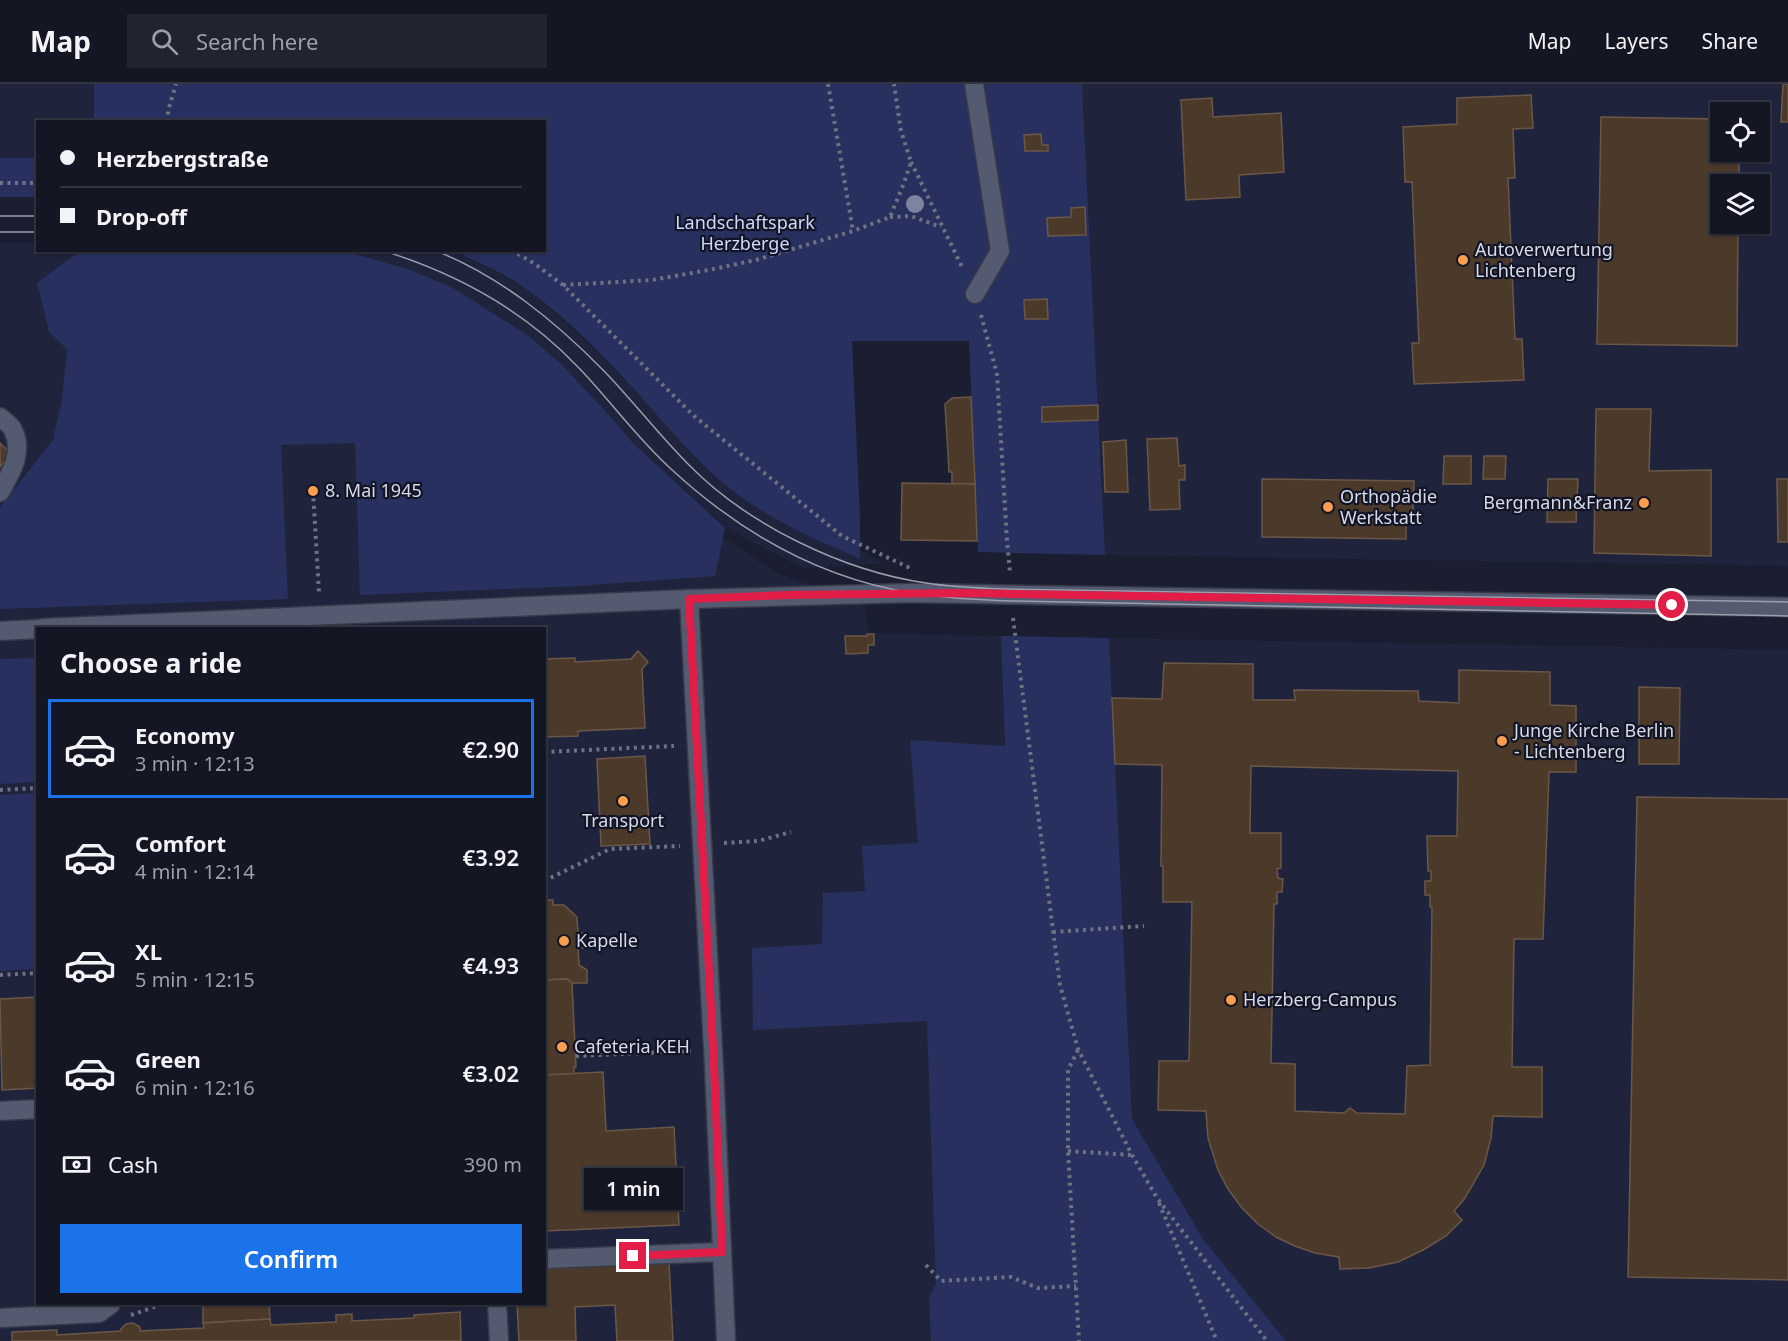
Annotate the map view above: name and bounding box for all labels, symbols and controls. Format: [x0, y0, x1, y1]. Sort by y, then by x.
search box [127, 14, 547, 68]
text: Map [30, 22, 91, 60]
icon: search [148, 25, 181, 58]
text: Search here [196, 26, 318, 56]
text: Map [1528, 27, 1572, 55]
text: Layers [1605, 27, 1669, 55]
text: Share [1702, 27, 1758, 55]
map controls [1710, 102, 1770, 234]
button: locate [1710, 102, 1770, 162]
text: Herzbergstraße [96, 143, 269, 173]
button: layers [1710, 174, 1770, 234]
text: Drop-off [96, 201, 187, 231]
park label: Landschaftspark Herzberge [675, 210, 815, 255]
place label: Autoverwertung Lichtenberg [1475, 237, 1613, 282]
marker: Autoverwertung Lichtenberg [1456, 253, 1470, 267]
place label: 8. Mai 1945 [325, 478, 422, 502]
marker: 8. Mai 1945 [306, 484, 320, 498]
place label: Orthopädie Werkstatt [1340, 484, 1437, 529]
place label: Bergmann&Franz [1483, 490, 1632, 514]
marker: Bergmann&Franz [1637, 496, 1651, 510]
marker: Orthopädie Werkstatt [1321, 500, 1335, 514]
route start [1658, 591, 1685, 618]
text: Choose a ride [60, 644, 242, 681]
place label: Junge Kirche Berlin - Lichtenberg [1512, 718, 1674, 763]
text: Economy [135, 720, 234, 750]
icon: car [63, 722, 117, 776]
text: €2.90 [463, 734, 519, 764]
marker: Junge Kirche Berlin - Lichtenberg [1495, 734, 1509, 748]
text: 3 min · 12:13 [135, 750, 255, 777]
marker: Transport [616, 794, 630, 808]
place label: Transport [582, 808, 664, 832]
text: Comfort [135, 828, 226, 858]
icon: car [63, 830, 117, 884]
text: €3.92 [463, 842, 519, 872]
text: 4 min · 12:14 [135, 858, 255, 885]
place label: Kapelle [576, 928, 638, 952]
marker: Kapelle [557, 934, 571, 948]
text: XL [135, 936, 162, 966]
icon: car [63, 938, 117, 992]
text: €4.93 [463, 950, 519, 980]
text: 5 min · 12:15 [135, 966, 255, 993]
place label: Herzberg-Campus [1243, 987, 1397, 1011]
marker: Herzberg-Campus [1224, 993, 1238, 1007]
place label: Cafeteria KEH [574, 1034, 690, 1058]
marker: Cafeteria KEH [555, 1040, 569, 1054]
text: Green [135, 1044, 201, 1074]
icon: car [63, 1046, 117, 1100]
text: €3.02 [463, 1058, 519, 1088]
text: 6 min · 12:16 [135, 1074, 255, 1101]
icon: cash [60, 1148, 93, 1181]
text: Cash [108, 1149, 158, 1179]
text: 390 m [464, 1151, 522, 1178]
callout: 1 min [584, 1169, 682, 1211]
text: 1 min [606, 1175, 661, 1202]
button: Confirm [60, 1224, 522, 1293]
route end [619, 1242, 646, 1269]

